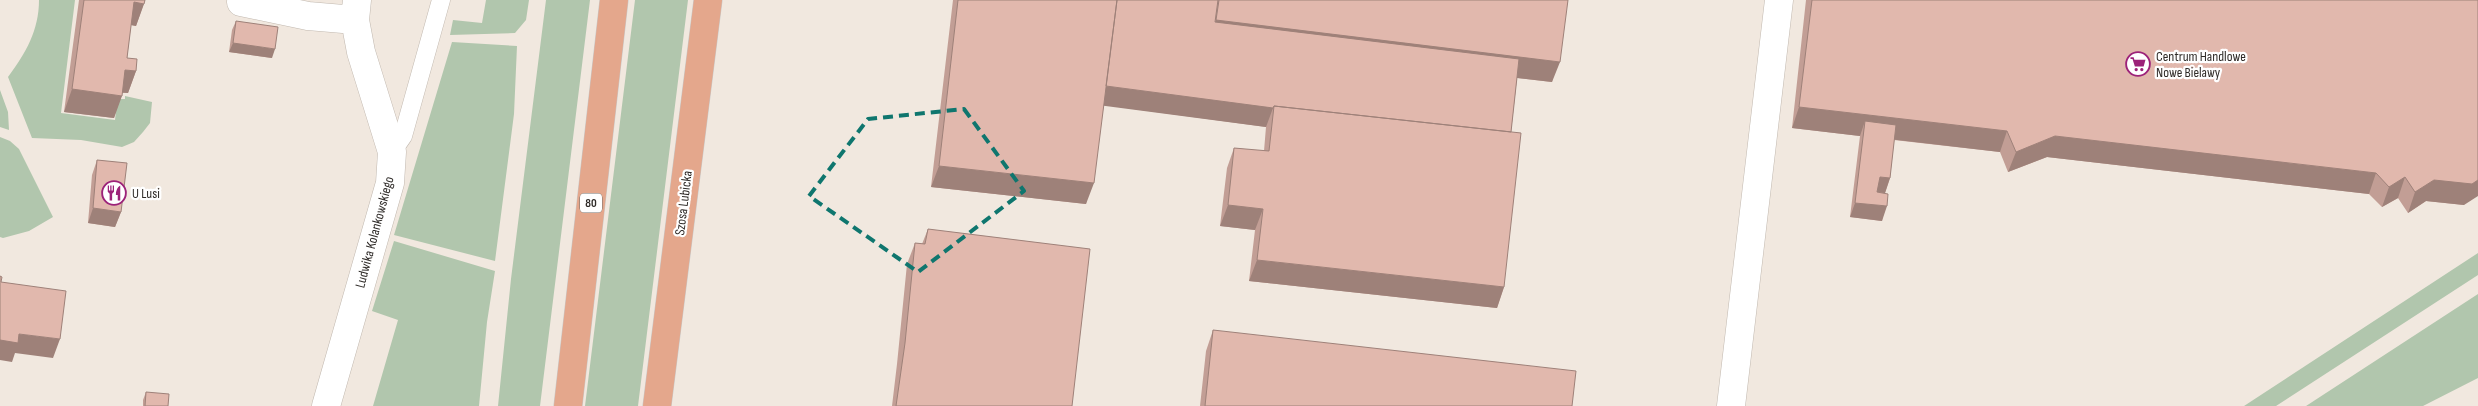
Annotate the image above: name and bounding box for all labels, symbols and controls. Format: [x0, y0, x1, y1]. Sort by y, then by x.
place label: Centrum Handlowe Nowe Bielawy [2156, 48, 2246, 81]
supermarket icon: Centrum Handlowe Nowe Bielawy [2125, 51, 2151, 77]
street label: Szosa Lubicka [671, 170, 696, 236]
street label: Ludwika Kolankowskiego [351, 174, 398, 290]
restaurant icon: U Lusi [101, 180, 127, 206]
place label: U Lusi [132, 185, 160, 202]
road number: 80 [580, 194, 602, 212]

